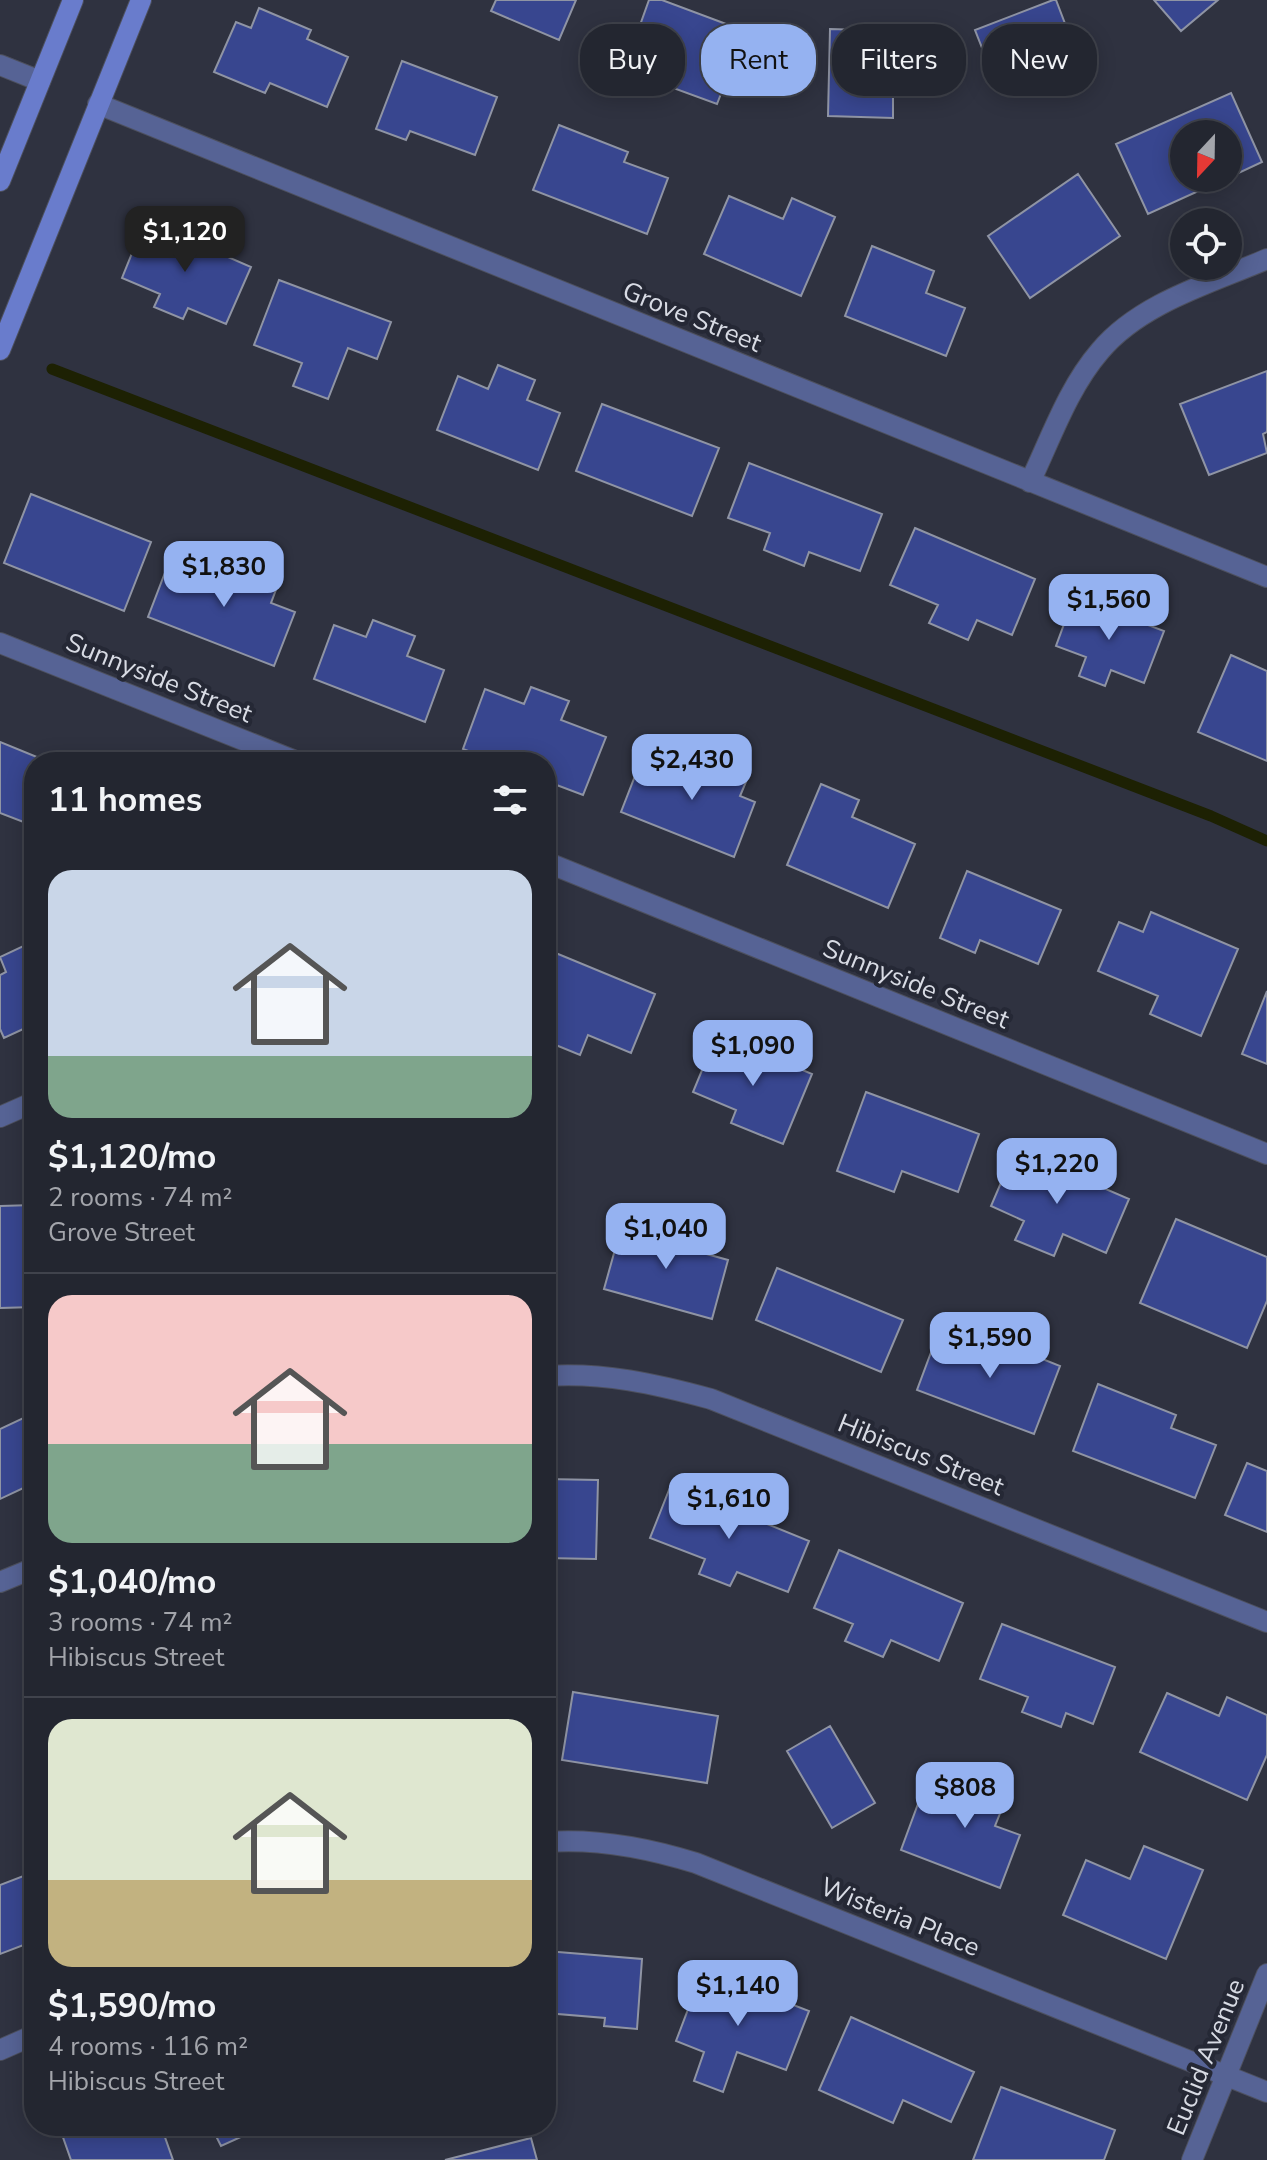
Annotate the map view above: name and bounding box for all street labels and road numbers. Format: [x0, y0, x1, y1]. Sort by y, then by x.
street label: Grove Street [617, 273, 768, 361]
street label: Sunnyside Street [61, 625, 258, 732]
street label: Sunnyside Street [818, 931, 1015, 1038]
street label: Hibiscus Street [833, 1406, 1010, 1505]
street label: Wisteria Place [815, 1869, 985, 1965]
street label: Euclid Avenue [1159, 1974, 1253, 2140]

